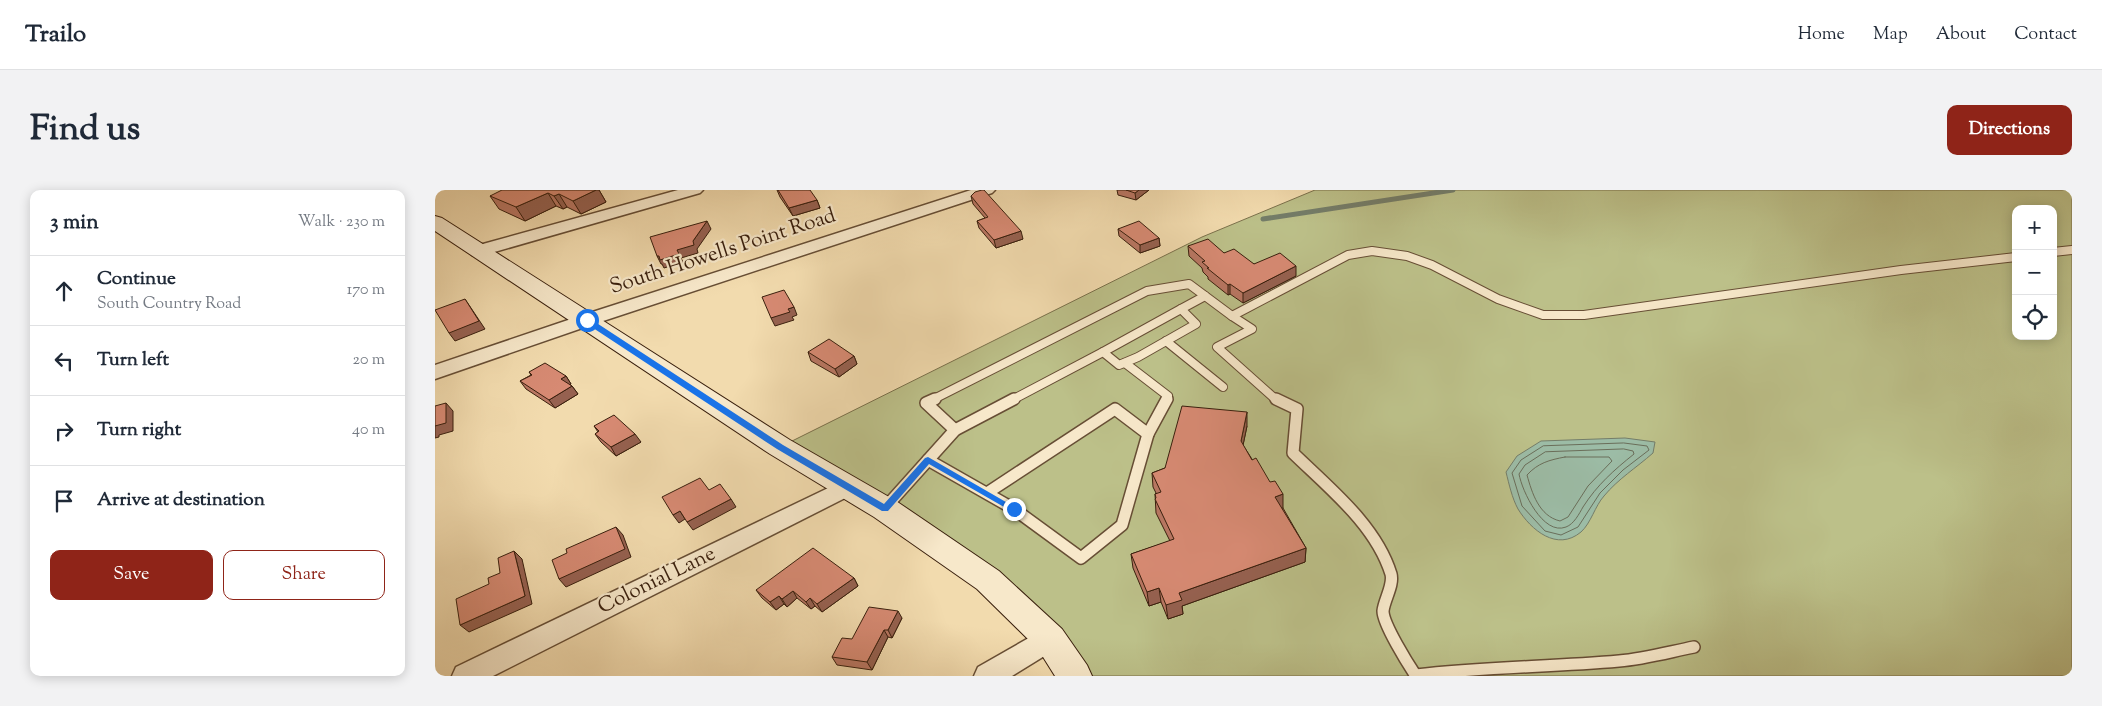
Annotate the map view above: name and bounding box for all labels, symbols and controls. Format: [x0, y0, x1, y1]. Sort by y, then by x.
text: Trailo [25, 18, 86, 52]
text: Home [1798, 22, 1845, 48]
text: Map [1873, 22, 1908, 48]
text: About [1936, 22, 1986, 48]
text: Contact [2014, 22, 2077, 48]
text: Find us [30, 105, 140, 156]
button: Directions [1947, 105, 2072, 155]
street label: South Howells Point Road [606, 201, 840, 303]
map controls [2012, 205, 2057, 340]
button: + [2012, 205, 2057, 250]
text: 3 min [50, 208, 99, 238]
text: Walk · 230 m [298, 211, 385, 234]
button: − [2012, 250, 2057, 295]
text: Continue [97, 266, 176, 293]
icon: ahead [50, 277, 78, 305]
text: 170 m [347, 279, 385, 302]
text: South Country Road [97, 293, 241, 316]
button: locate [2012, 295, 2057, 340]
route start [576, 309, 599, 332]
icon: left [50, 347, 78, 375]
text: Turn left [97, 347, 169, 374]
text: 20 m [352, 349, 385, 372]
icon: right [50, 417, 78, 445]
text: Turn right [97, 417, 181, 444]
text: 40 m [352, 419, 385, 442]
icon: arrive [50, 487, 78, 515]
text: Arrive at destination [97, 487, 265, 514]
route end [1003, 498, 1026, 521]
street label: Colonial Lane [593, 540, 721, 622]
button: Save [50, 550, 213, 600]
button: Share [223, 550, 385, 600]

